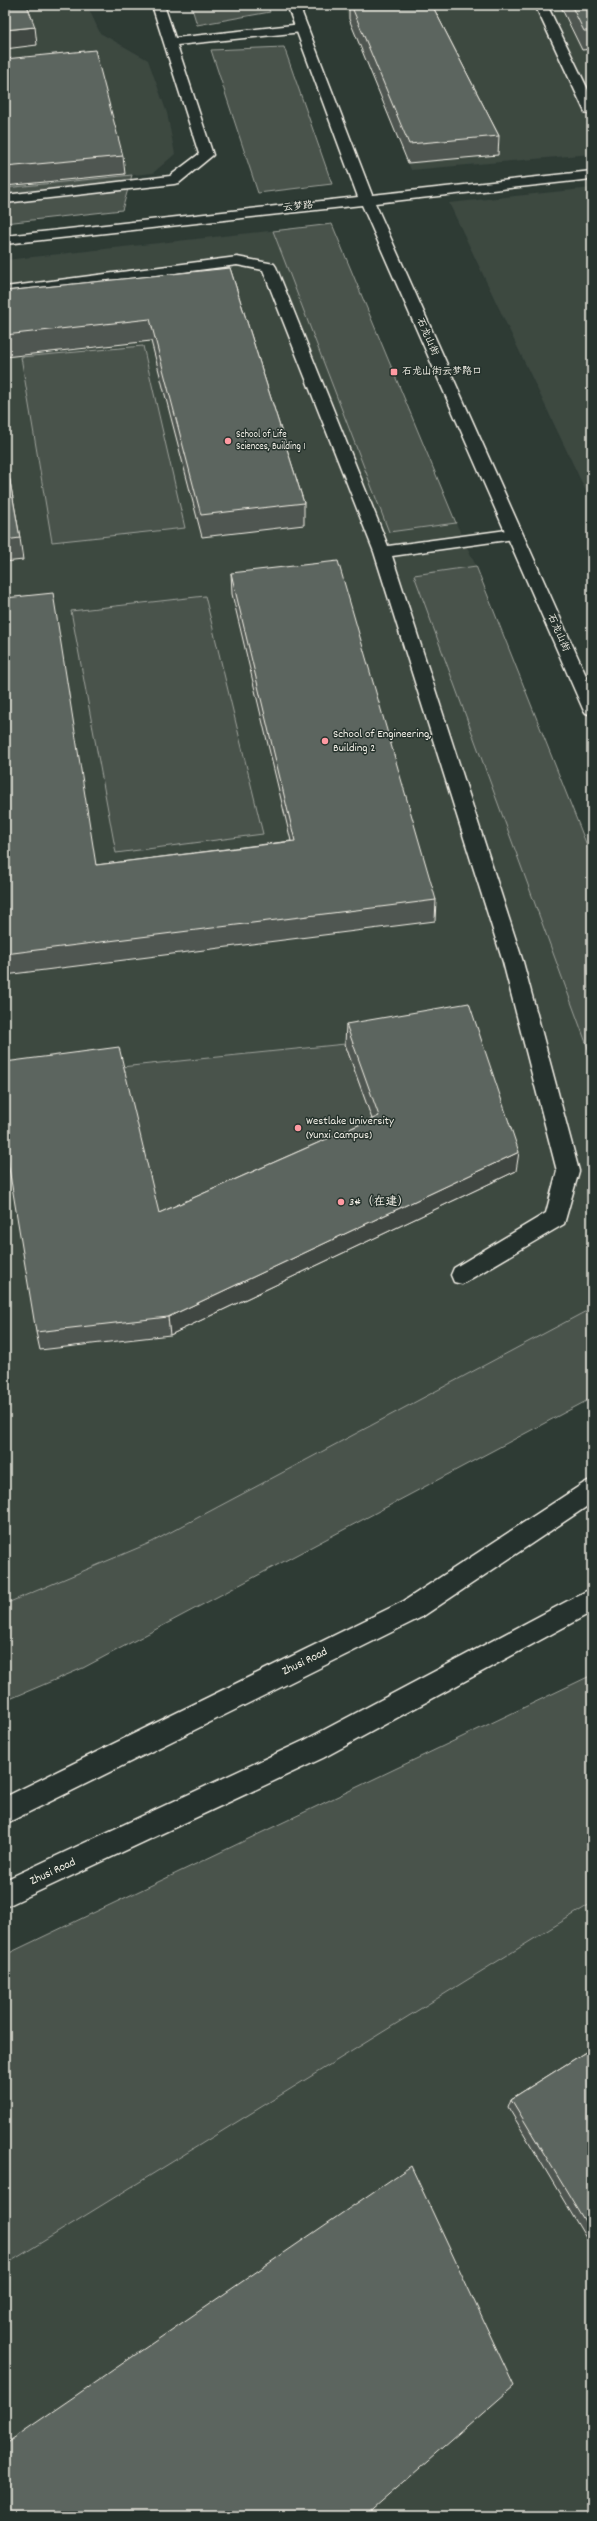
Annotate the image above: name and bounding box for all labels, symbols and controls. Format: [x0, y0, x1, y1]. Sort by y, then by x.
street label: 云梦路 [282, 198, 314, 216]
street label: 石龙山街 [412, 316, 442, 358]
place label: 石龙山街云梦路口 [402, 365, 482, 379]
marker: 石龙山街云梦路口 [389, 367, 399, 377]
place label: School of Life Sciences, Building 1 [236, 428, 305, 454]
marker: School of Life Sciences, Building 1 [223, 436, 233, 446]
street label: 石龙山街 [543, 612, 573, 654]
place label: School of Engineering, Building 2 [333, 726, 432, 757]
marker: School of Engineering, Building 2 [320, 736, 330, 746]
place label: Westlake University (Yunxi Campus) [306, 1113, 395, 1144]
marker: Westlake University (Yunxi Campus) [293, 1123, 303, 1133]
place label: 3#（在建） [349, 1194, 409, 1211]
marker: 3#（在建） [336, 1197, 346, 1207]
street label: Zhusi Road [280, 1644, 330, 1680]
street label: Zhusi Road [27, 1854, 79, 1890]

